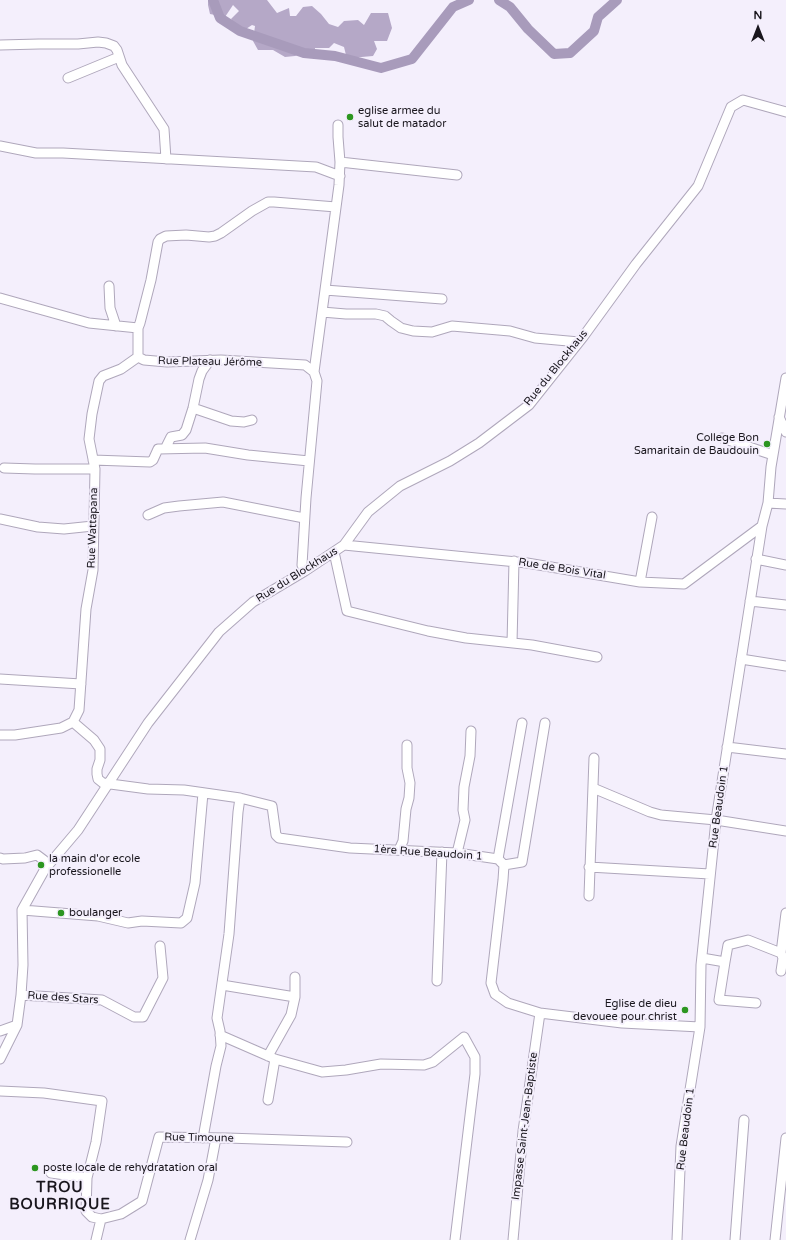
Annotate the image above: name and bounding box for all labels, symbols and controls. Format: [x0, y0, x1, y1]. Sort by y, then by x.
north arrow [738, 8, 778, 48]
text: N [754, 9, 762, 22]
place label: eglise armee du salut de matador [358, 104, 446, 130]
marker: eglise armee du salut de matador [345, 112, 355, 122]
street label: Rue du Blockhaus [521, 327, 591, 409]
street label: Rue Plateau Jérôme [158, 354, 262, 370]
place label: College Bon Samaritain de Baudouin [634, 431, 759, 457]
marker: College Bon Samaritain de Baudouin [762, 439, 772, 449]
street label: Rue Wattapana [85, 487, 101, 569]
street label: Rue du Blockhaus [254, 545, 340, 605]
street label: Rue de Bois Vital [517, 556, 607, 582]
street label: Rue Beaudoin 1 [707, 765, 731, 849]
street label: 1ère Rue Beaudoin 1 [373, 843, 483, 863]
place label: la main d'or ecole professionelle [49, 852, 140, 878]
marker: la main d'or ecole professionelle [36, 860, 46, 870]
place label: boulanger [69, 906, 122, 920]
marker: boulanger [56, 908, 66, 918]
street label: Rue des Stars [27, 989, 99, 1007]
place label: Eglise de dieu devouee pour christ [573, 997, 677, 1023]
marker: Eglise de dieu devouee pour christ [680, 1005, 690, 1015]
street label: Impasse Saint-Jean-Baptiste [509, 1051, 541, 1201]
street label: Rue Beaudoin 1 [674, 1087, 698, 1171]
street label: Rue Timoune [164, 1131, 234, 1145]
place label: poste locale de rehydratation oral [43, 1161, 218, 1175]
marker: poste locale de rehydratation oral [30, 1163, 40, 1173]
district label: TROU BOURRIQUE [9, 1179, 111, 1214]

